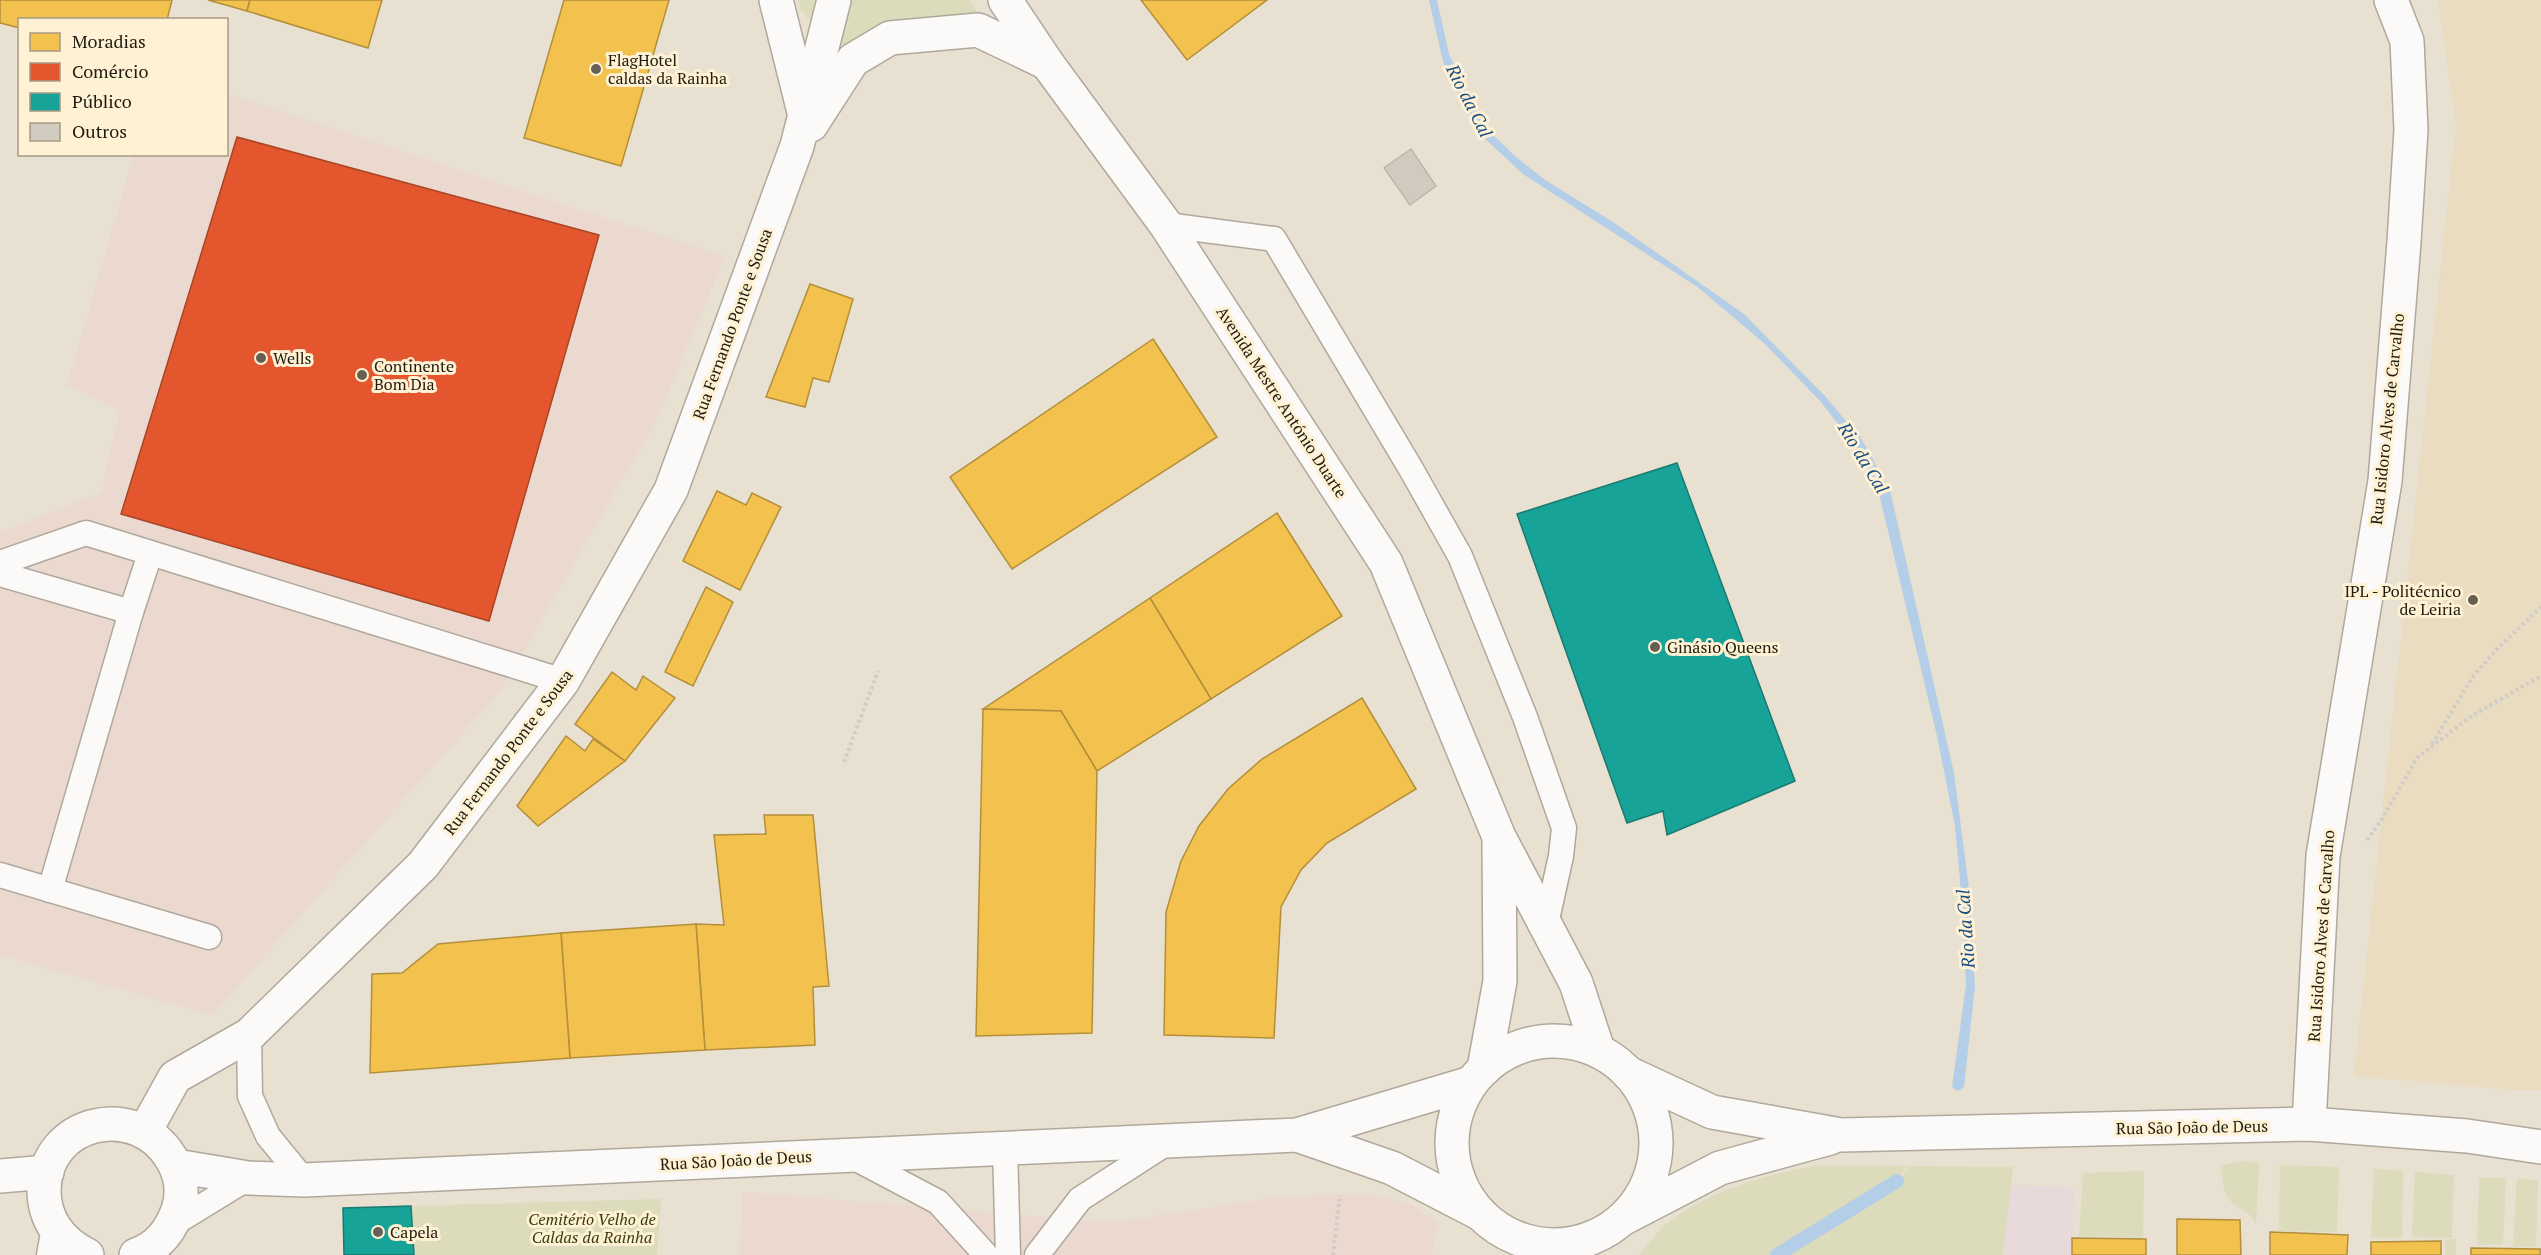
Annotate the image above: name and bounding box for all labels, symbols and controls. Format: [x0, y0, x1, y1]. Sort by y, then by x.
legend [18, 18, 228, 156]
text: Moradias [72, 29, 146, 53]
place label: FlagHotel caldas da Rainha [608, 49, 727, 89]
text: Comércio [72, 59, 148, 83]
water label: Rio da Cal [1441, 59, 1499, 141]
marker: FlagHotel caldas da Rainha [589, 62, 603, 76]
text: Público [72, 89, 132, 113]
text: Outros [72, 119, 127, 143]
street label: Rua Fernando Ponte e Sousa [687, 225, 777, 423]
street label: Avenida Mestre António Duarte [1212, 302, 1352, 502]
street label: Rua Isidoro Alves de Carvalho [2365, 312, 2409, 526]
place label: Wells [273, 347, 312, 369]
marker: Wells [254, 351, 268, 365]
place label: Continente Bom Dia [374, 355, 454, 395]
marker: Continente Bom Dia [355, 368, 369, 382]
water label: Rio da Cal [1833, 417, 1895, 498]
place label: IPL - Politécnico de Leiria [2344, 580, 2461, 620]
marker: IPL - Politécnico de Leiria [2466, 593, 2480, 607]
place label: Ginásio Queens [1667, 636, 1779, 658]
marker: Ginásio Queens [1648, 640, 1662, 654]
street label: Rua Fernando Ponte e Sousa [438, 665, 578, 839]
street label: Rua Isidoro Alves de Carvalho [2303, 829, 2339, 1043]
water label: Rio da Cal [1950, 889, 1980, 970]
street label: Rua São João de Deus [2116, 1115, 2268, 1139]
street label: Rua São João de Deus [659, 1145, 813, 1175]
park label: Cemitério Velho de Caldas da Rainha [528, 1208, 656, 1248]
place label: Capela [390, 1221, 438, 1243]
marker: Capela [371, 1225, 385, 1239]

